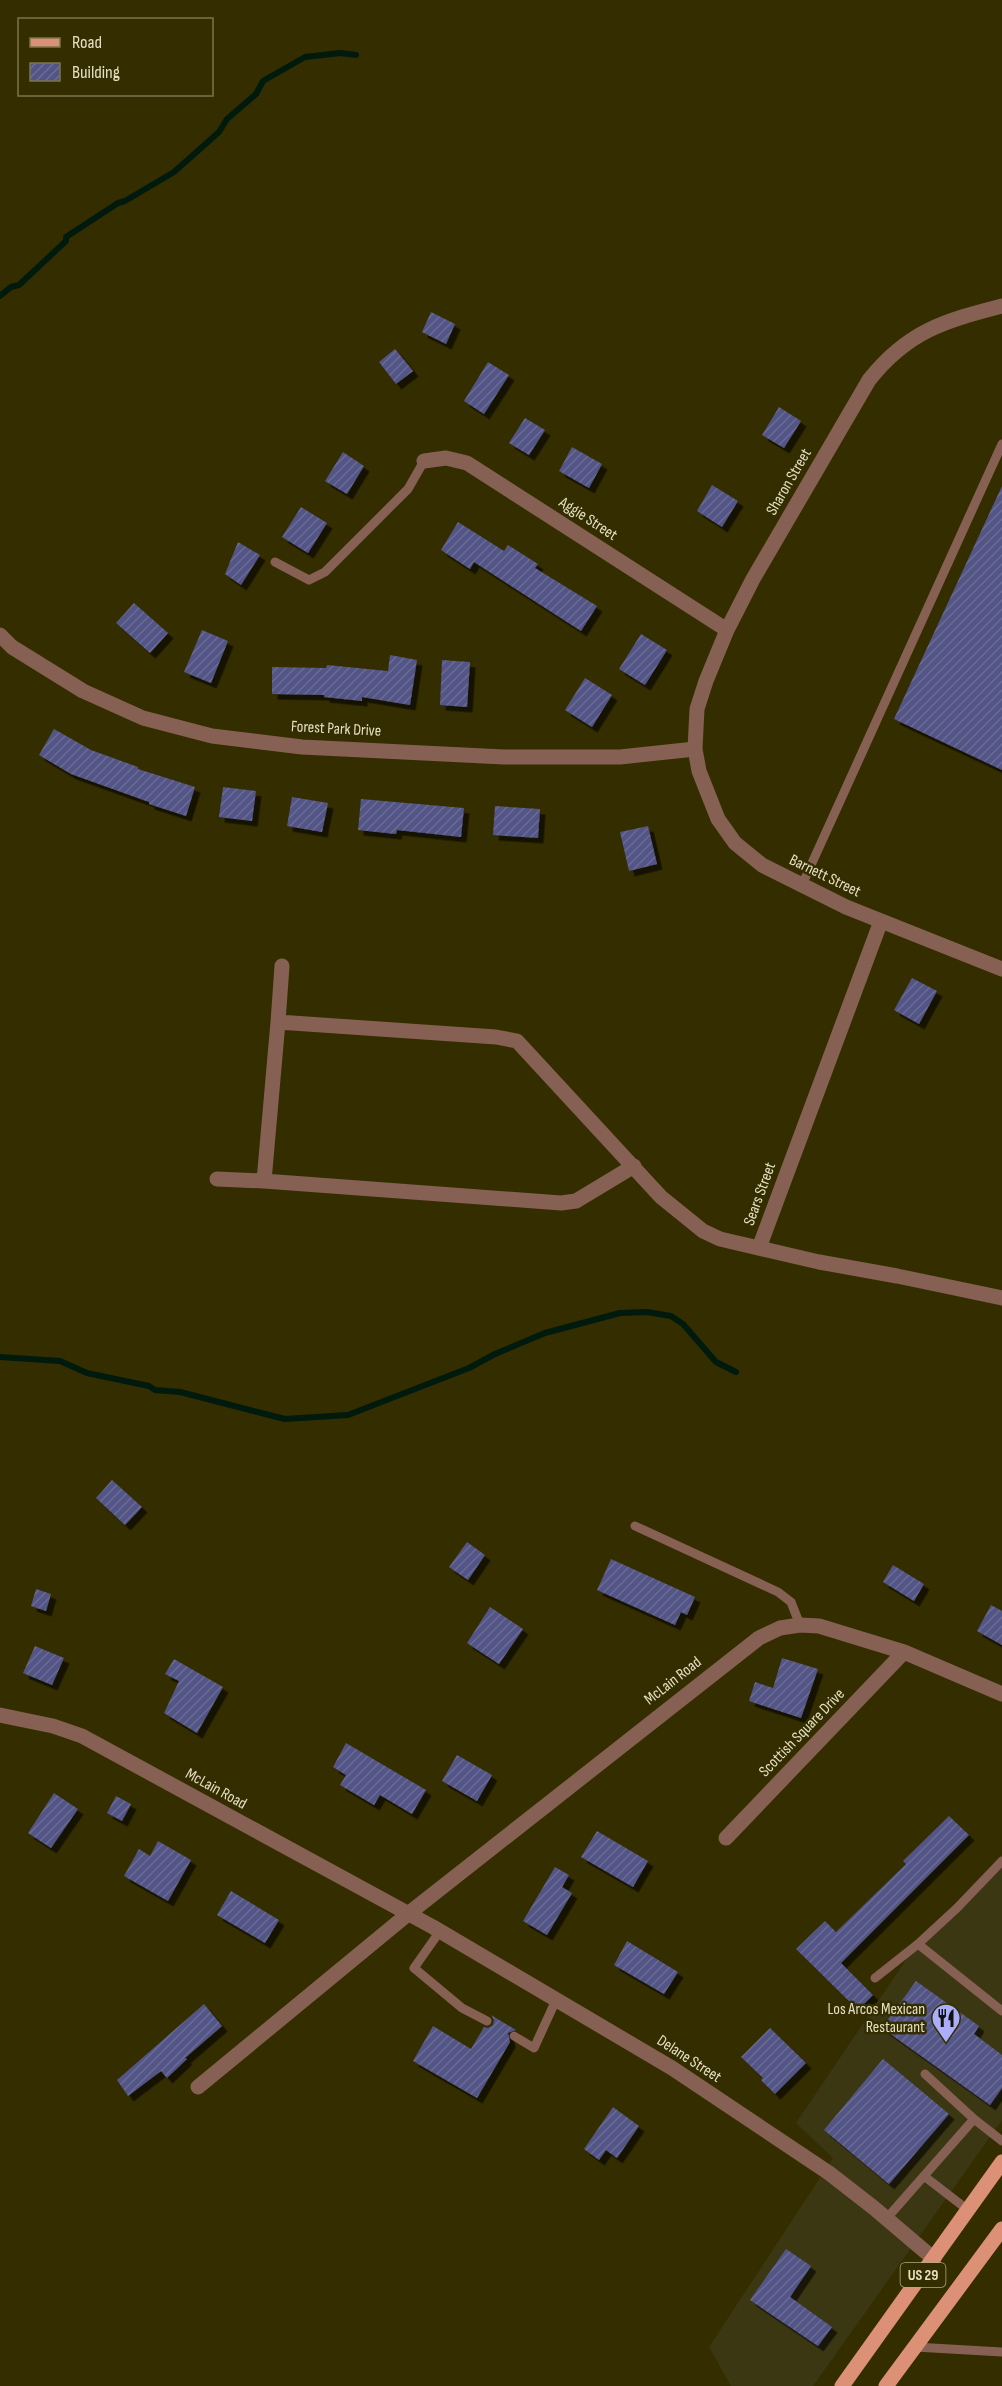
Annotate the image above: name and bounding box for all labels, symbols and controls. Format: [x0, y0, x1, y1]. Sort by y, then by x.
legend [18, 18, 213, 96]
text: Road [72, 32, 102, 53]
text: Building [72, 62, 120, 83]
street label: Sharon Street [762, 445, 816, 519]
street label: Aggie Street [554, 493, 621, 545]
street label: Forest Park Drive [290, 717, 382, 741]
street label: Barnett Street [786, 851, 864, 902]
street label: Sears Street [740, 1160, 780, 1228]
street label: McLain Road [641, 1653, 705, 1709]
street label: Scottish Square Drive [755, 1685, 849, 1781]
street label: McLain Road [182, 1764, 250, 1814]
place label: Los Arcos Mexican Restaurant [828, 2000, 925, 2037]
restaurant icon: Los Arcos Mexican Restaurant [930, 2002, 962, 2044]
street label: Delane Street [653, 2031, 725, 2087]
road number: US 29 [900, 2263, 946, 2287]

